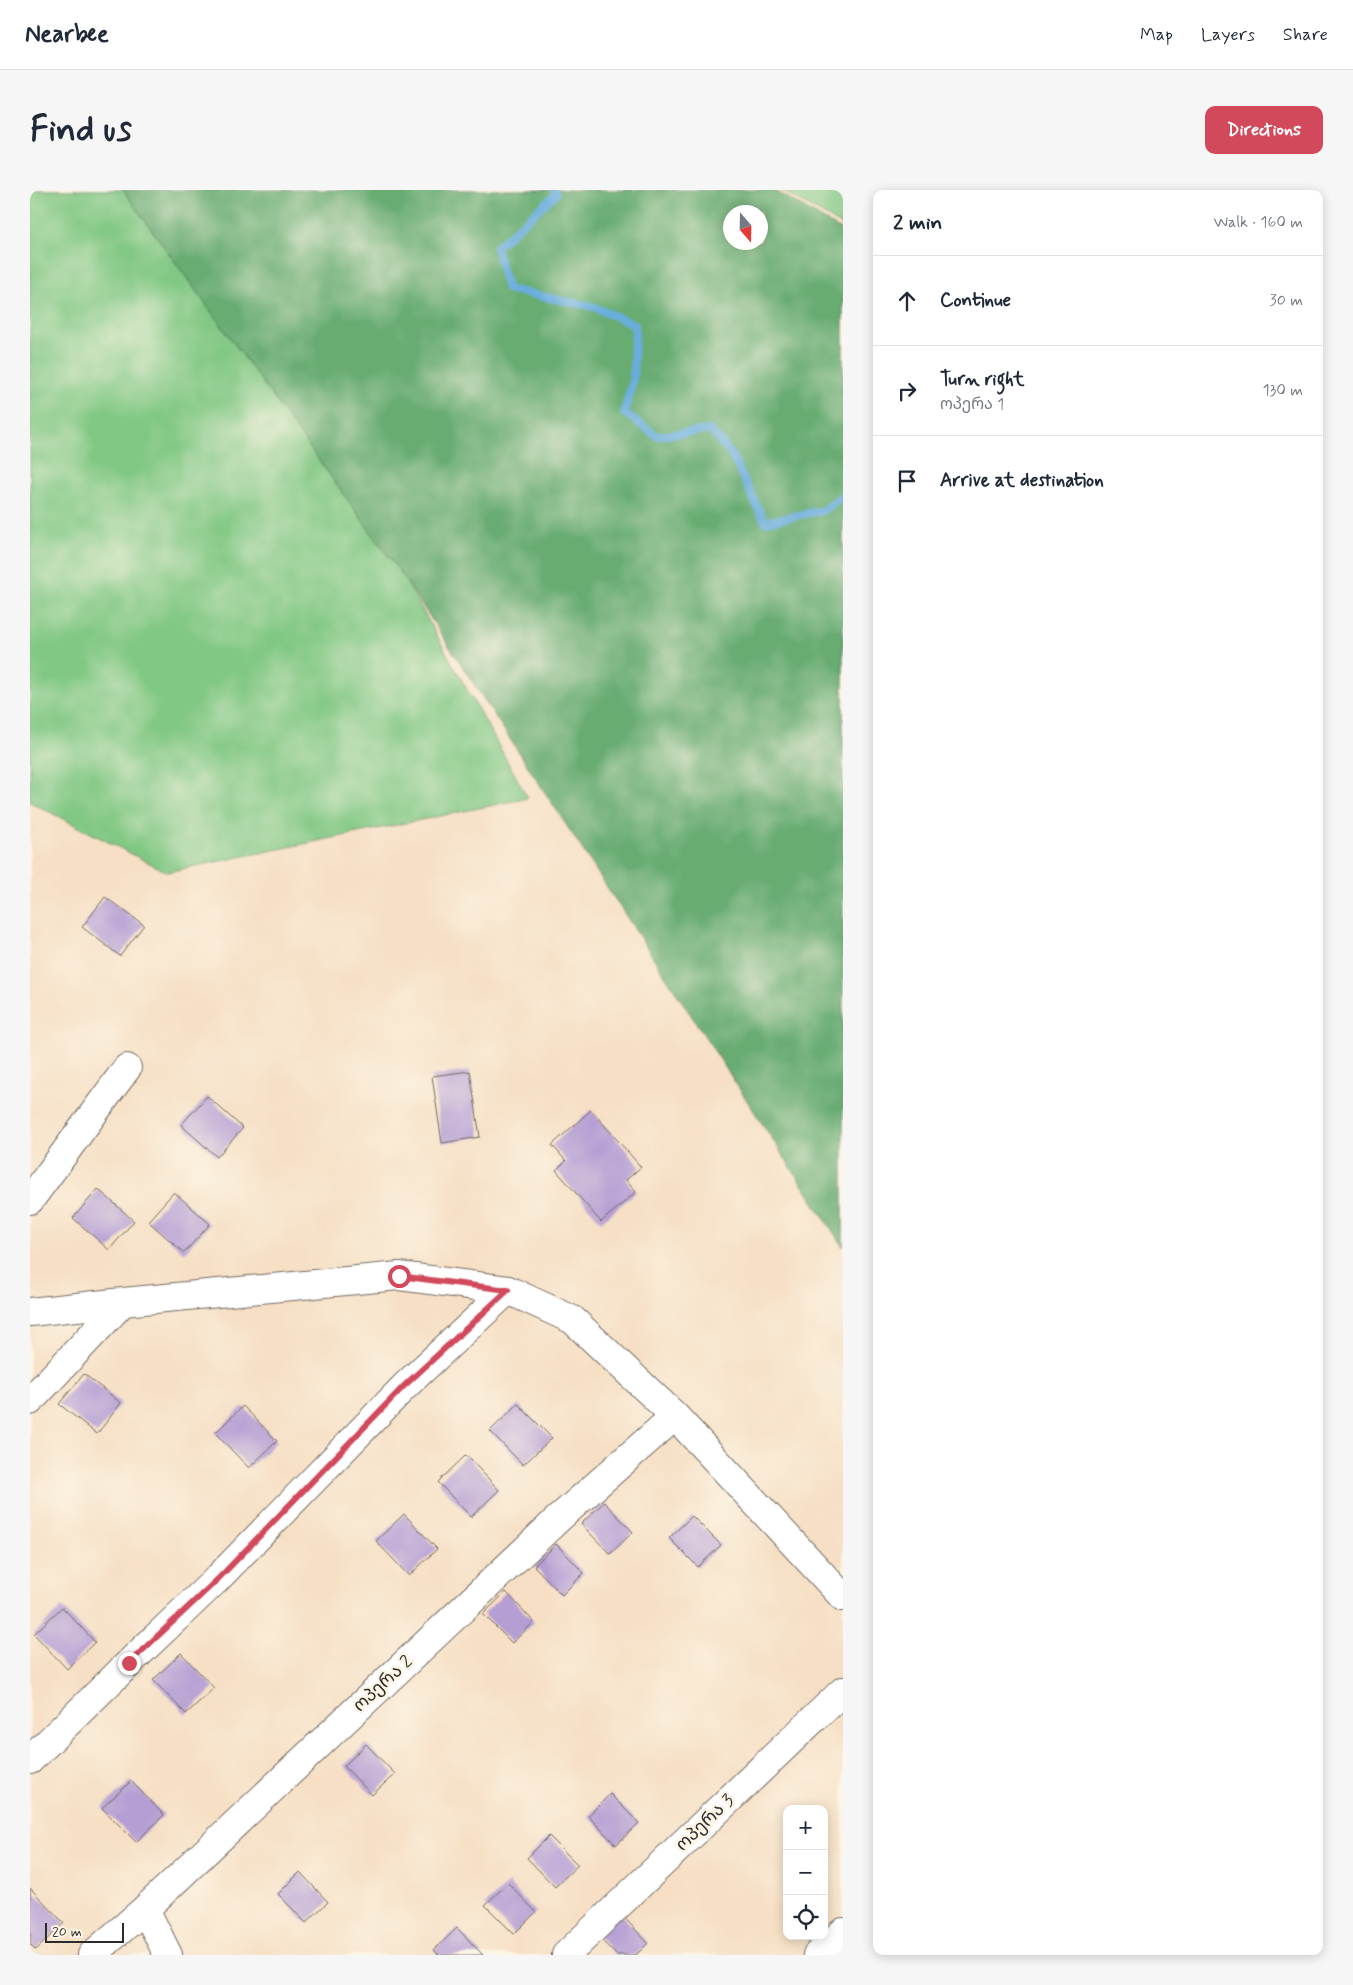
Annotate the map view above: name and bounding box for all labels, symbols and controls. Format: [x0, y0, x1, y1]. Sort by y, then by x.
text: Nearbee [25, 19, 109, 50]
text: Map [1140, 23, 1173, 47]
text: Layers [1201, 23, 1255, 47]
text: Share [1283, 23, 1328, 47]
button: Directions [1205, 106, 1323, 154]
text: Find us [30, 107, 132, 153]
north arrow [723, 205, 768, 250]
text: 2 min [893, 209, 942, 237]
text: Walk · 160 m [1213, 212, 1303, 233]
icon: ahead [893, 287, 921, 315]
text: Continue [940, 288, 1011, 313]
text: 30 m [1270, 290, 1303, 311]
text: Turn right [940, 367, 1024, 392]
icon: right [893, 377, 921, 405]
text: 130 m [1262, 380, 1303, 401]
text: ოპერა 1 [940, 394, 1004, 415]
icon: arrive [893, 467, 921, 495]
text: Arrive at destination [940, 468, 1104, 493]
route start [388, 1265, 411, 1288]
street label: ოპერა 2 [348, 1650, 418, 1718]
route end [118, 1652, 141, 1675]
street label: ოპერა 3 [671, 1789, 739, 1857]
map controls [783, 1805, 828, 1940]
button: + [783, 1805, 828, 1850]
button: − [783, 1850, 828, 1895]
button: locate [783, 1895, 828, 1940]
scale bar [45, 1920, 124, 1943]
text: 20 m [52, 1923, 82, 1941]

